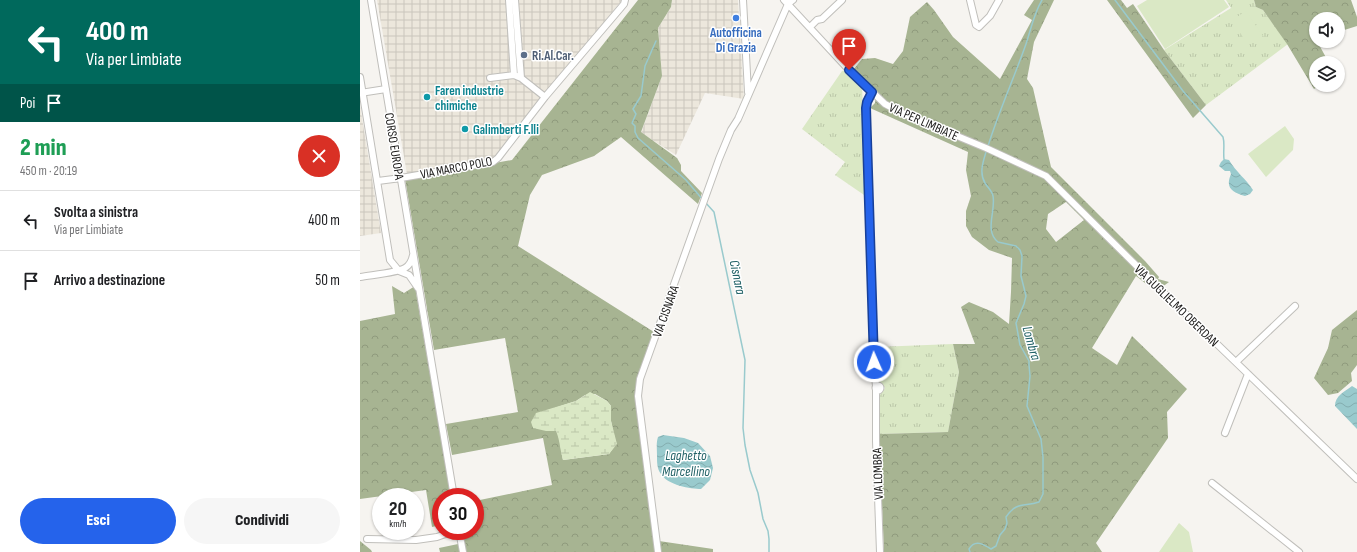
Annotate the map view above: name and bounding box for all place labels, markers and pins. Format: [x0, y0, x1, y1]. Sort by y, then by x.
marker: Autofficina Di Grazia [731, 13, 741, 23]
place label: Autofficina Di Grazia [709, 25, 762, 56]
pin [832, 29, 866, 70]
place label: Ri.Al.Car. [532, 48, 574, 64]
marker: Ri.Al.Car. [519, 50, 529, 60]
place label: Faren industrie chimiche [435, 83, 504, 114]
marker: Faren industrie chimiche [422, 92, 432, 102]
place label: Galimberti F.lli [473, 122, 539, 138]
marker: Galimberti F.lli [460, 124, 470, 134]

